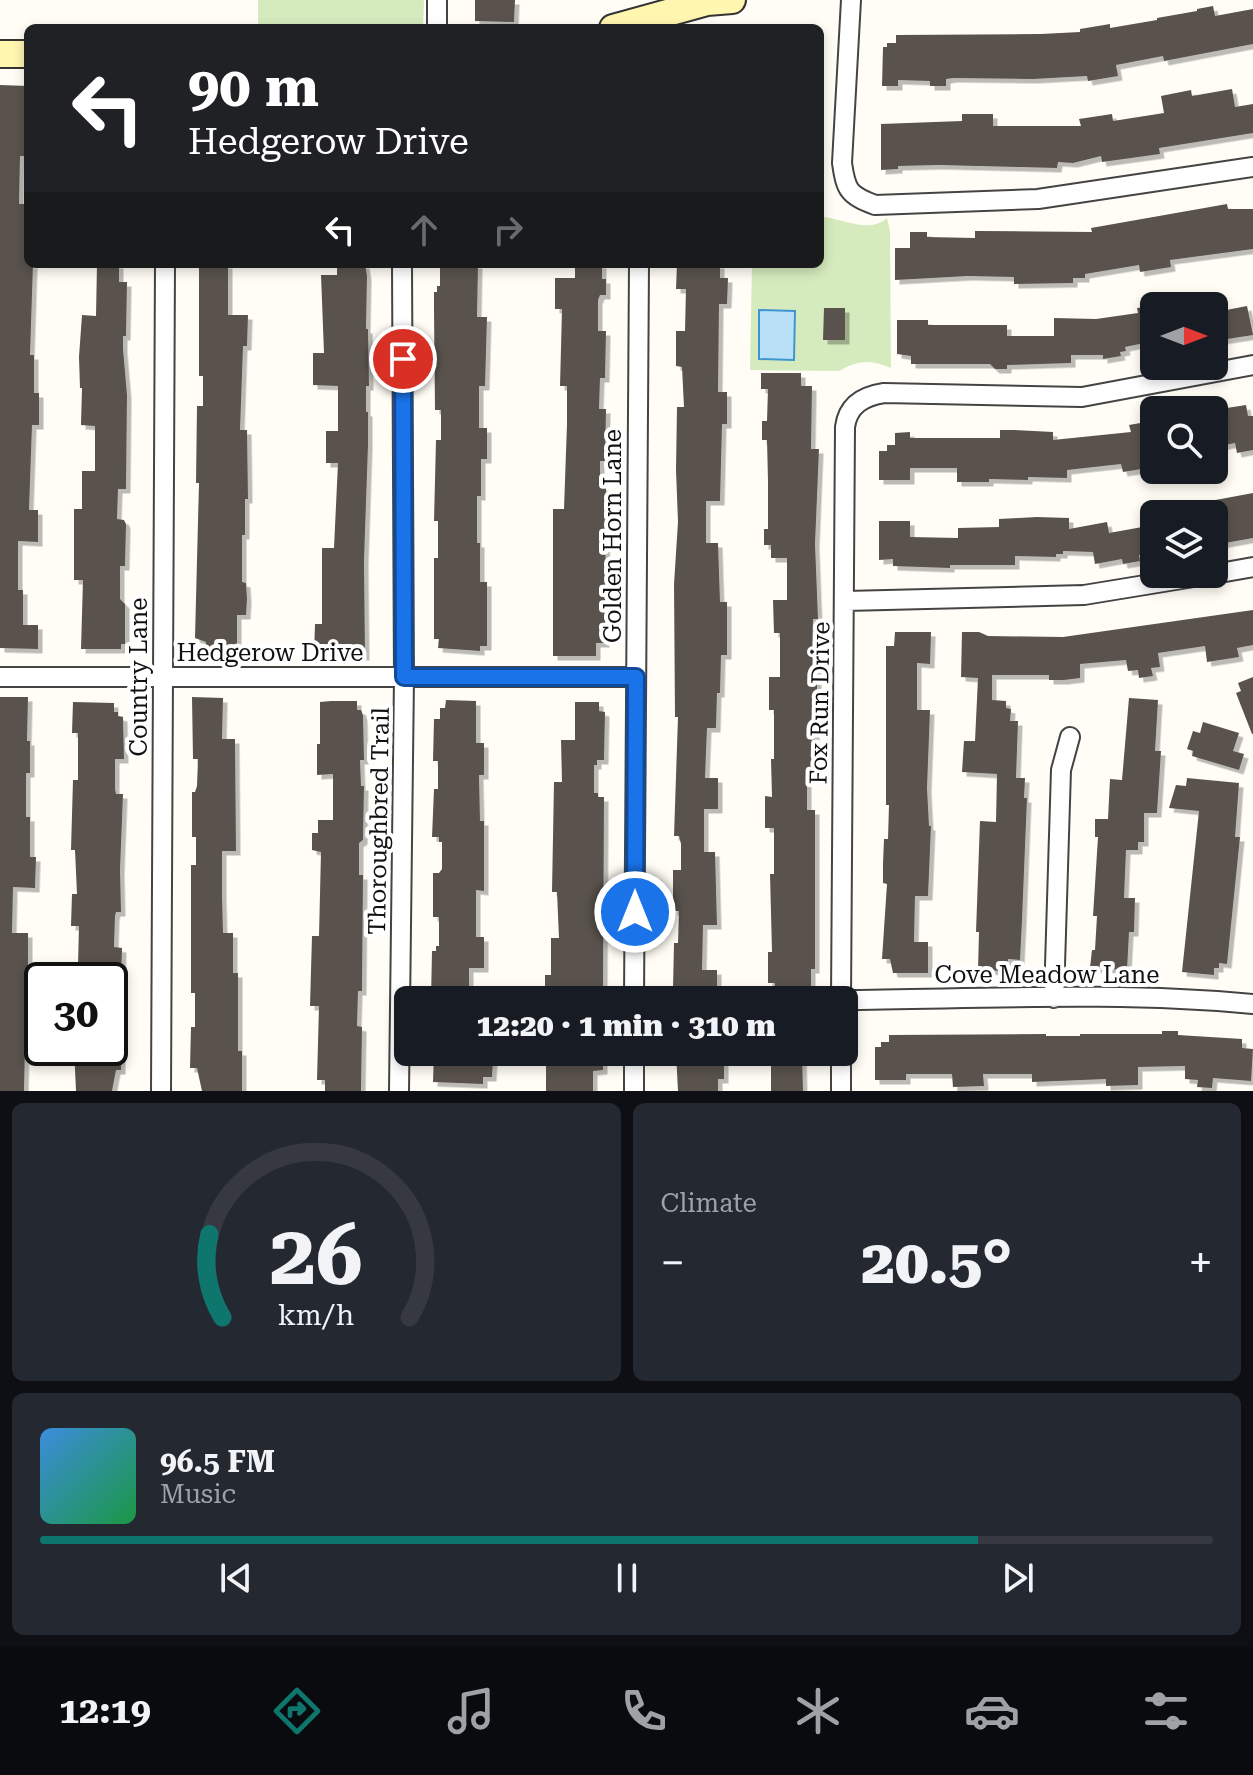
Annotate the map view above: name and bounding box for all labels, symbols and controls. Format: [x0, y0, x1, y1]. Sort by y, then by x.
text: 90 m [188, 54, 319, 120]
icon: left [56, 56, 160, 160]
text: Hedgerow Drive [188, 121, 469, 163]
icon: left [318, 208, 362, 252]
icon: ahead [402, 208, 446, 252]
icon: right [486, 208, 530, 252]
north arrow [1140, 292, 1228, 380]
map controls [1140, 292, 1228, 588]
pin [369, 325, 437, 393]
icon: arrive [381, 337, 425, 381]
button: search [1140, 396, 1228, 484]
street label: Golden Horn Lane [599, 429, 627, 643]
button: layers [1140, 500, 1228, 588]
street label: Country Lane [125, 598, 153, 756]
street label: Fox Run Drive [805, 621, 835, 785]
street label: Hedgerow Drive [176, 639, 364, 667]
street label: Thoroughbred Trail [363, 707, 395, 935]
position arrow [593, 870, 677, 954]
street label: Cove Meadow Lane [934, 961, 1160, 989]
speed limit sign: 30 [24, 962, 128, 1066]
text: 12:20 · 1 min · 310 m [476, 1008, 776, 1043]
text: Climate [661, 1188, 757, 1218]
text: 26 [270, 1207, 363, 1304]
text: 20.5° [861, 1227, 1012, 1298]
text: − [661, 1237, 685, 1289]
text: + [1188, 1237, 1213, 1289]
text: km/h [278, 1298, 355, 1332]
text: 96.5 FM [160, 1444, 275, 1479]
text: Music [160, 1479, 236, 1509]
icon: previous [214, 1556, 258, 1600]
icon: pause [605, 1556, 649, 1600]
icon: next [996, 1556, 1040, 1600]
icon: directions [269, 1683, 325, 1739]
icon: music [443, 1683, 499, 1739]
icon: phone [616, 1683, 672, 1739]
icon: climate [790, 1683, 846, 1739]
icon: car [964, 1683, 1020, 1739]
icon: filters [1138, 1683, 1194, 1739]
text: 12:19 [59, 1690, 151, 1732]

